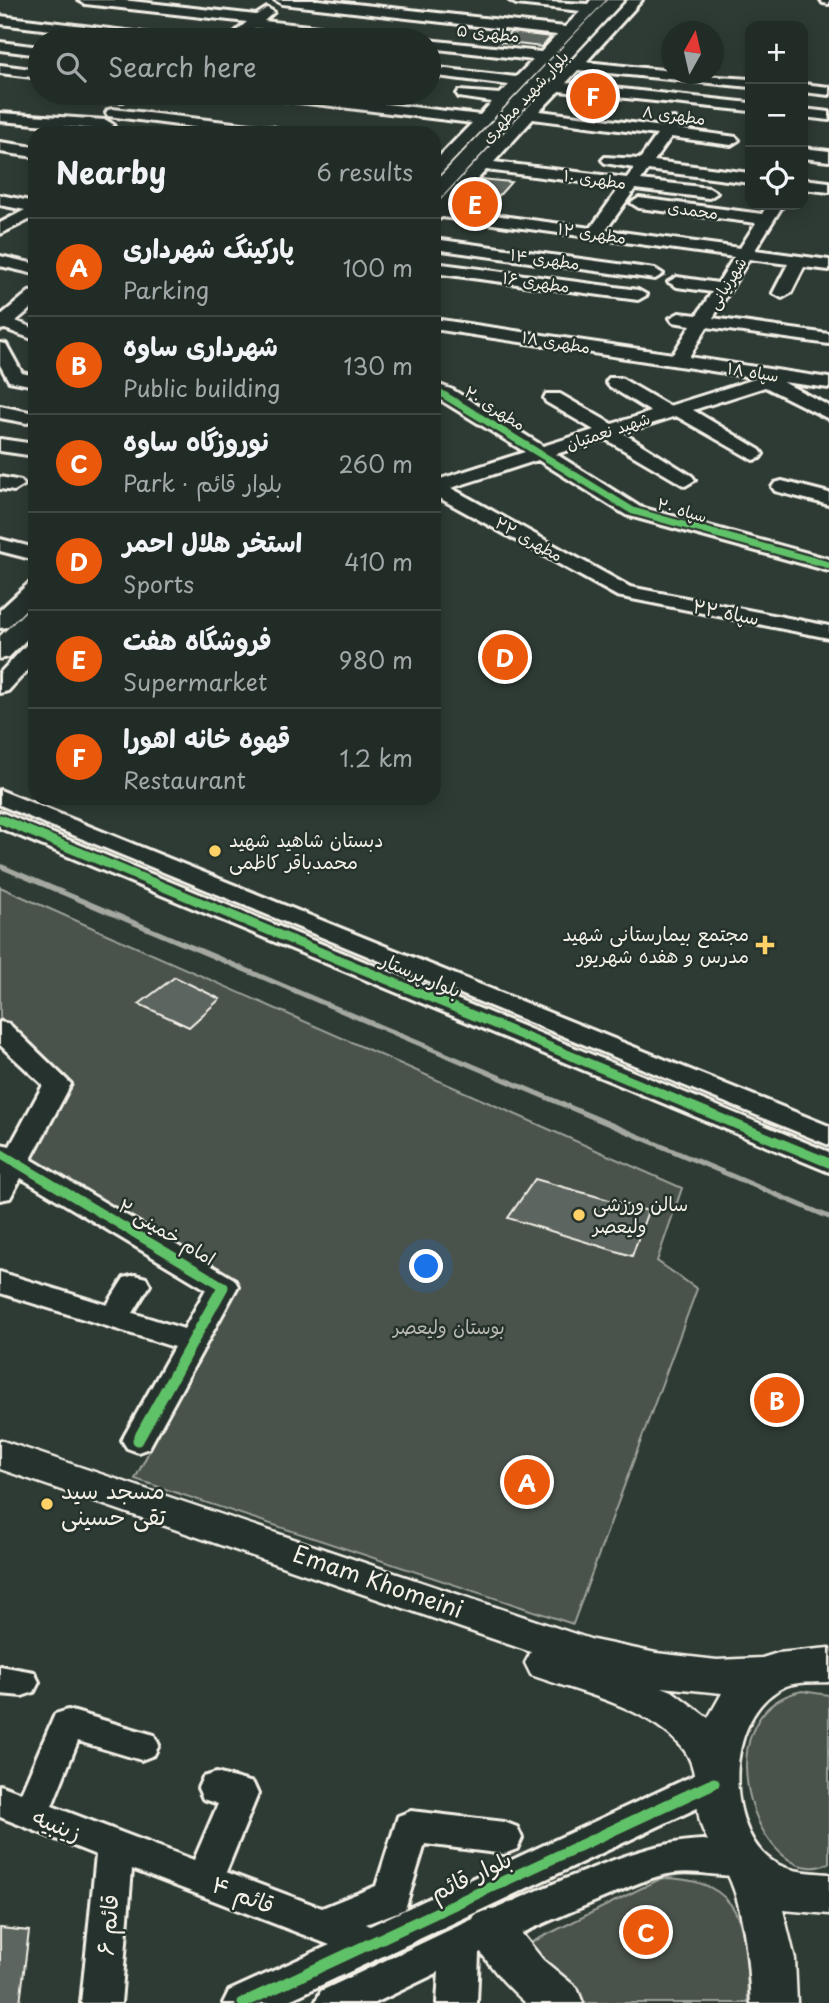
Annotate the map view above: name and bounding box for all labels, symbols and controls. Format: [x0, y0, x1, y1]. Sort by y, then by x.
street label: مطهری ۵ [455, 17, 521, 47]
north arrow [661, 21, 724, 84]
map controls [745, 21, 808, 210]
button: + [745, 21, 808, 84]
search box [28, 28, 441, 105]
street label: بلوار شهید مطهری [475, 45, 574, 148]
text: Search here [108, 47, 257, 86]
icon: search [52, 48, 90, 86]
pin: F [570, 70, 616, 122]
button: − [745, 84, 808, 147]
street label: مطهری ۸ [641, 98, 707, 130]
button: locate [745, 147, 808, 210]
text: Nearby [56, 149, 166, 194]
text: 6 results [317, 154, 413, 189]
street label: مطهری ۱۰ [562, 162, 628, 194]
pin: E [452, 178, 498, 230]
street label: محمدی [666, 194, 720, 224]
street label: مطهری ۱۲ [556, 215, 628, 249]
text: پارکینگ شهرداری [123, 228, 294, 267]
street label: مطهری ۱۴ [509, 241, 581, 275]
text: A [70, 250, 88, 285]
text: 100 m [343, 250, 413, 285]
street label: شهرنیانی [701, 252, 752, 313]
street label: مطهری ۱۶ [501, 264, 571, 298]
text: Parking [123, 272, 209, 307]
street label: مطهری ۱۸ [520, 324, 592, 358]
text: شهرداری ساوه [123, 326, 278, 365]
text: B [71, 348, 87, 383]
text: 130 m [343, 348, 413, 383]
street label: سپاه ۱۸ [726, 355, 781, 387]
text: Public building [123, 370, 280, 405]
street label: مطهری ۲۰ [460, 379, 531, 435]
street label: شهید نعمتیان [563, 405, 653, 455]
text: نوروزگاه ساوه [123, 421, 271, 460]
text: C [70, 446, 88, 481]
text: 260 m [338, 446, 413, 481]
text: Park · بلوار قائم [123, 465, 282, 500]
street label: سپاه ۲۰ [655, 490, 710, 528]
street label: مطهری ۲۲ [491, 510, 568, 567]
text: استخر هلال احمر [123, 522, 302, 561]
text: D [70, 544, 88, 579]
text: 410 m [344, 544, 413, 579]
text: Sports [123, 566, 194, 601]
street label: سپاه ۲۲ [691, 591, 762, 631]
text: فروشگاه هفت [123, 620, 272, 659]
pin: D [482, 631, 528, 683]
text: E [72, 642, 86, 677]
text: 980 m [339, 642, 413, 677]
text: Supermarket [123, 664, 267, 699]
text: قهوه خانه اهورا [123, 718, 290, 757]
text: F [72, 740, 86, 775]
text: 1.2 km [340, 740, 413, 775]
text: Restaurant [123, 762, 246, 797]
place label: دبستان شاهید شهید محمدباقر کاظمی [229, 825, 384, 875]
marker: دبستان شاهید شهید محمدباقر کاظمی [207, 843, 223, 859]
place label: مجتمع بیمارستانی شهید مدرس و هفده شهریور [562, 919, 749, 969]
marker: مجتمع بیمارستانی شهید مدرس و هفده شهریور [755, 935, 775, 955]
street label: بلوار پرستار [375, 944, 466, 1003]
place label: سالن ورزشی ولیعصر [591, 1189, 688, 1239]
street label: امام خمینی ۲ [112, 1191, 222, 1273]
marker: سالن ورزشی ولیعصر [571, 1207, 587, 1223]
your location [409, 1249, 443, 1283]
park label: بوستان ولیعصر [391, 1312, 505, 1340]
pin: B [754, 1374, 800, 1426]
pin: A [504, 1456, 550, 1508]
place label: مسجد سید تقی حسینی [61, 1472, 166, 1533]
marker: مسجد سید تقی حسینی [39, 1496, 55, 1512]
street label: Emam Khomeini [289, 1535, 468, 1626]
street label: زینبیه [28, 1798, 87, 1849]
street label: بلوار قائم [424, 1841, 518, 1911]
street label: قائم ۴ [206, 1866, 280, 1923]
street label: قائم ۶ [86, 1893, 129, 1957]
pin: C [623, 1906, 669, 1958]

